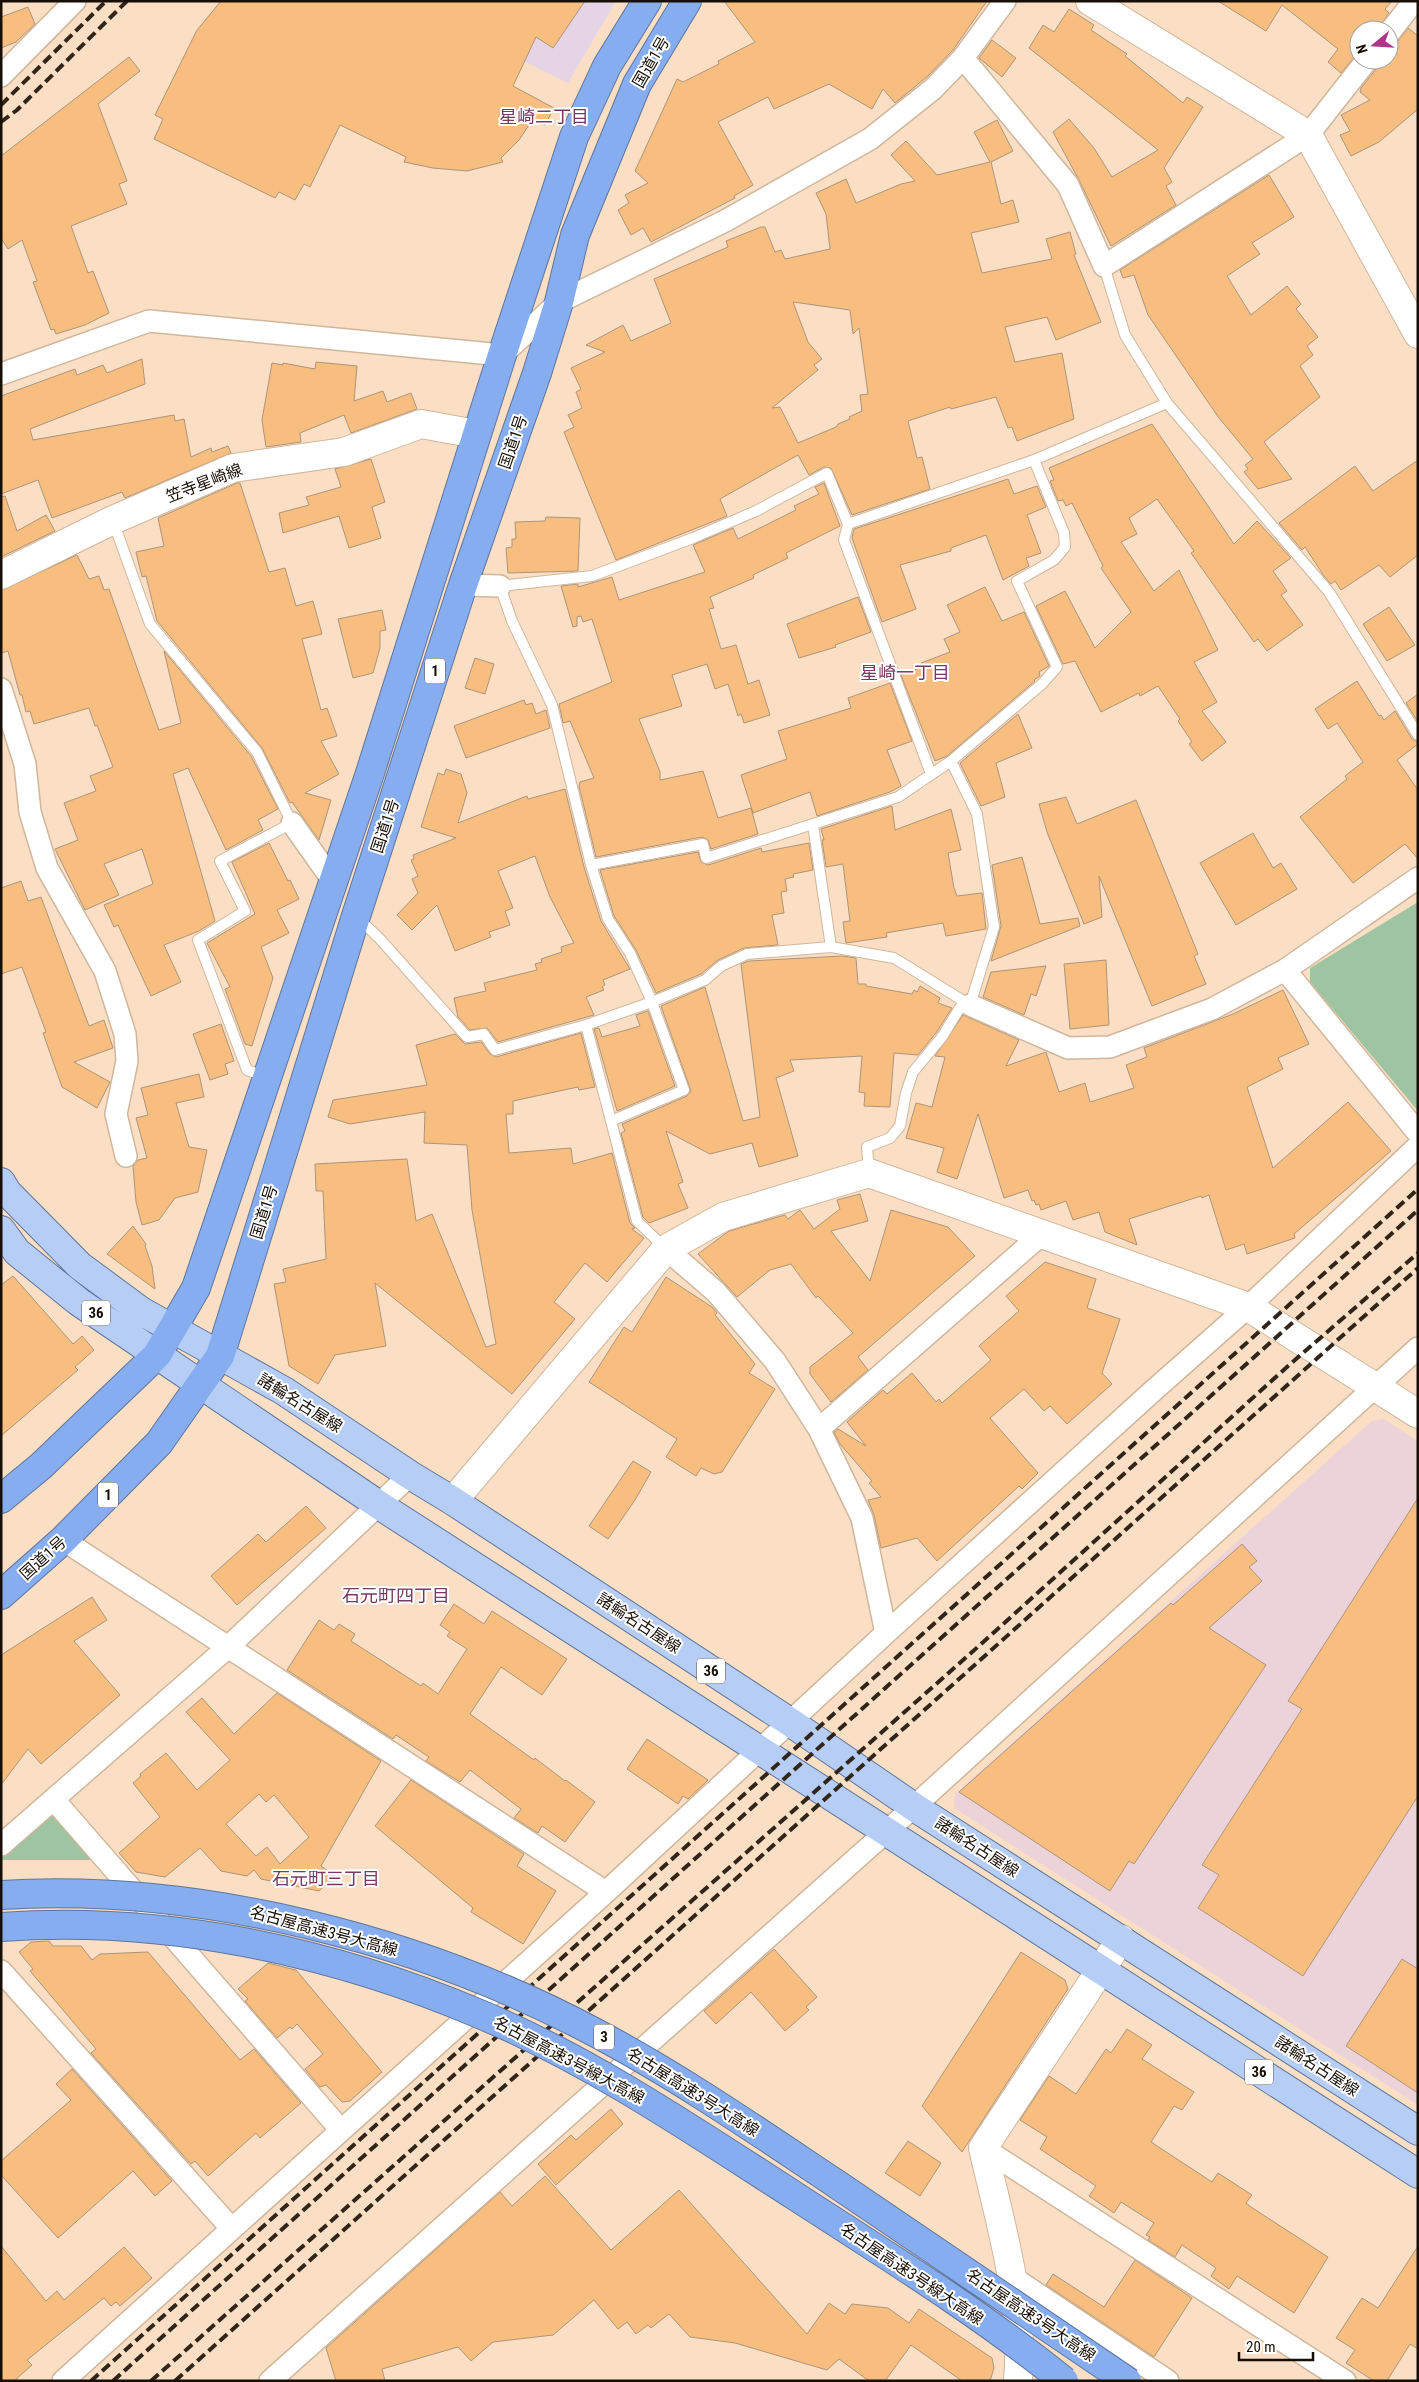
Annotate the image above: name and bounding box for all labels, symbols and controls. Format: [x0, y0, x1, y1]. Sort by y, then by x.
north arrow [1349, 20, 1399, 70]
street label: 国道1号 [629, 33, 673, 91]
text: N [1353, 42, 1371, 56]
district label: 星崎二丁目 [499, 106, 589, 127]
street label: 国道1号 [495, 412, 531, 472]
street label: 笠寺星崎線 [163, 460, 245, 506]
road number: 1 [425, 658, 445, 684]
district label: 星崎一丁目 [860, 662, 950, 683]
street label: 国道1号 [367, 796, 403, 856]
street label: 国道1号 [247, 1182, 281, 1242]
road number: 36 [82, 1300, 110, 1326]
street label: 諸輪名古屋線 [254, 1370, 346, 1436]
road number: 1 [98, 1482, 118, 1508]
street label: 国道1号 [16, 1532, 70, 1584]
district label: 石元町四丁目 [342, 1585, 450, 1606]
street label: 諸輪名古屋線 [594, 1589, 684, 1657]
road number: 36 [697, 1658, 725, 1684]
street label: 諸輪名古屋線 [932, 1813, 1022, 1881]
district label: 石元町三丁目 [272, 1868, 380, 1889]
street label: 名古屋高速3号大高線 [248, 1902, 400, 1960]
street label: 名古屋高速3号線大高線 [490, 2012, 648, 2108]
road number: 3 [594, 2024, 614, 2050]
street label: 諸輪名古屋線 [1272, 2032, 1362, 2100]
street label: 名古屋高速3号大高線 [624, 2044, 762, 2140]
road number: 36 [1245, 2060, 1273, 2084]
street label: 名古屋高速3号線大高線 [837, 2219, 987, 2329]
street label: 名古屋高速3号大高線 [963, 2265, 1099, 2365]
scale bar [1239, 2330, 1313, 2362]
text: 20 m [1246, 2338, 1276, 2356]

